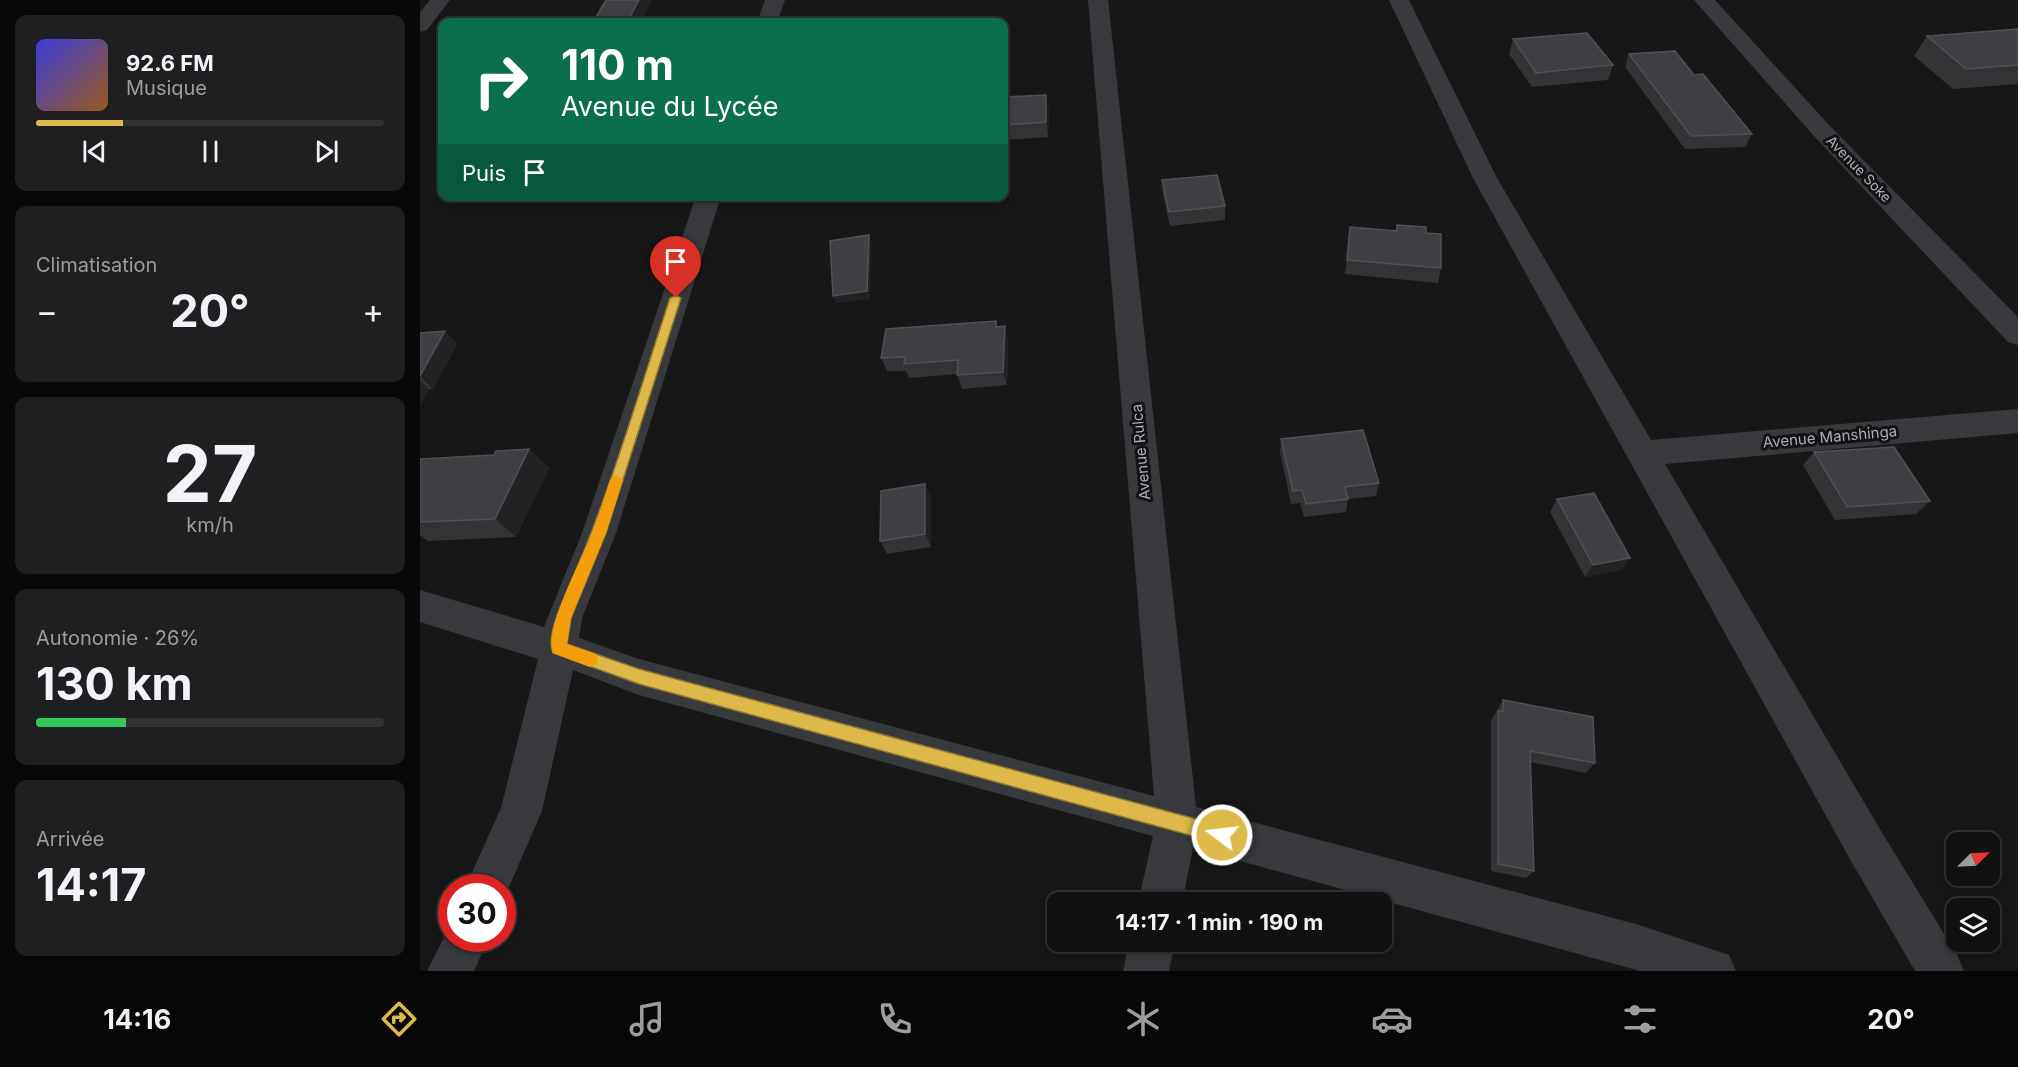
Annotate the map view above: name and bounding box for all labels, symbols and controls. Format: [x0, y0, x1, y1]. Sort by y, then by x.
text: 110 m [561, 39, 674, 90]
icon: right [462, 42, 540, 120]
text: 92.6 FM [126, 50, 214, 76]
text: Musique [126, 76, 207, 100]
text: Avenue du Lycée [561, 90, 779, 123]
street label: Avenue Soke [1823, 132, 1895, 206]
icon: previous [78, 135, 111, 168]
icon: pause [194, 135, 227, 168]
icon: next [310, 135, 343, 168]
icon: arrive [518, 156, 551, 189]
text: Puis [462, 160, 506, 186]
pin [650, 236, 701, 298]
icon: arrive [659, 245, 692, 278]
text: Climatisation [36, 253, 157, 277]
text: 20° [170, 283, 250, 338]
text: − [36, 291, 58, 331]
text: + [362, 291, 384, 331]
street label: Avenue Rulca [1127, 403, 1154, 501]
street label: Avenue Manshinga [1762, 421, 1898, 452]
text: 27 [163, 426, 257, 521]
text: km/h [186, 513, 234, 537]
text: Autonomie · 26% [36, 626, 199, 650]
text: 130 km [36, 656, 193, 711]
position arrow [1190, 803, 1254, 867]
text: Arrivée [36, 827, 105, 851]
north arrow [1946, 832, 2000, 886]
map controls [1946, 832, 2000, 952]
text: 14:17 [36, 857, 146, 912]
speed limit sign: 30 [438, 874, 516, 952]
button: layers [1946, 898, 2000, 952]
text: 14:17 · 1 min · 190 m [1116, 909, 1323, 935]
icon: directions [378, 998, 420, 1040]
icon: music [626, 998, 668, 1040]
icon: phone [874, 998, 916, 1040]
icon: climate [1122, 998, 1164, 1040]
icon: car [1371, 998, 1413, 1040]
icon: filters [1619, 998, 1661, 1040]
text: 14:16 [103, 1003, 171, 1036]
text: 20° [1867, 1003, 1915, 1036]

